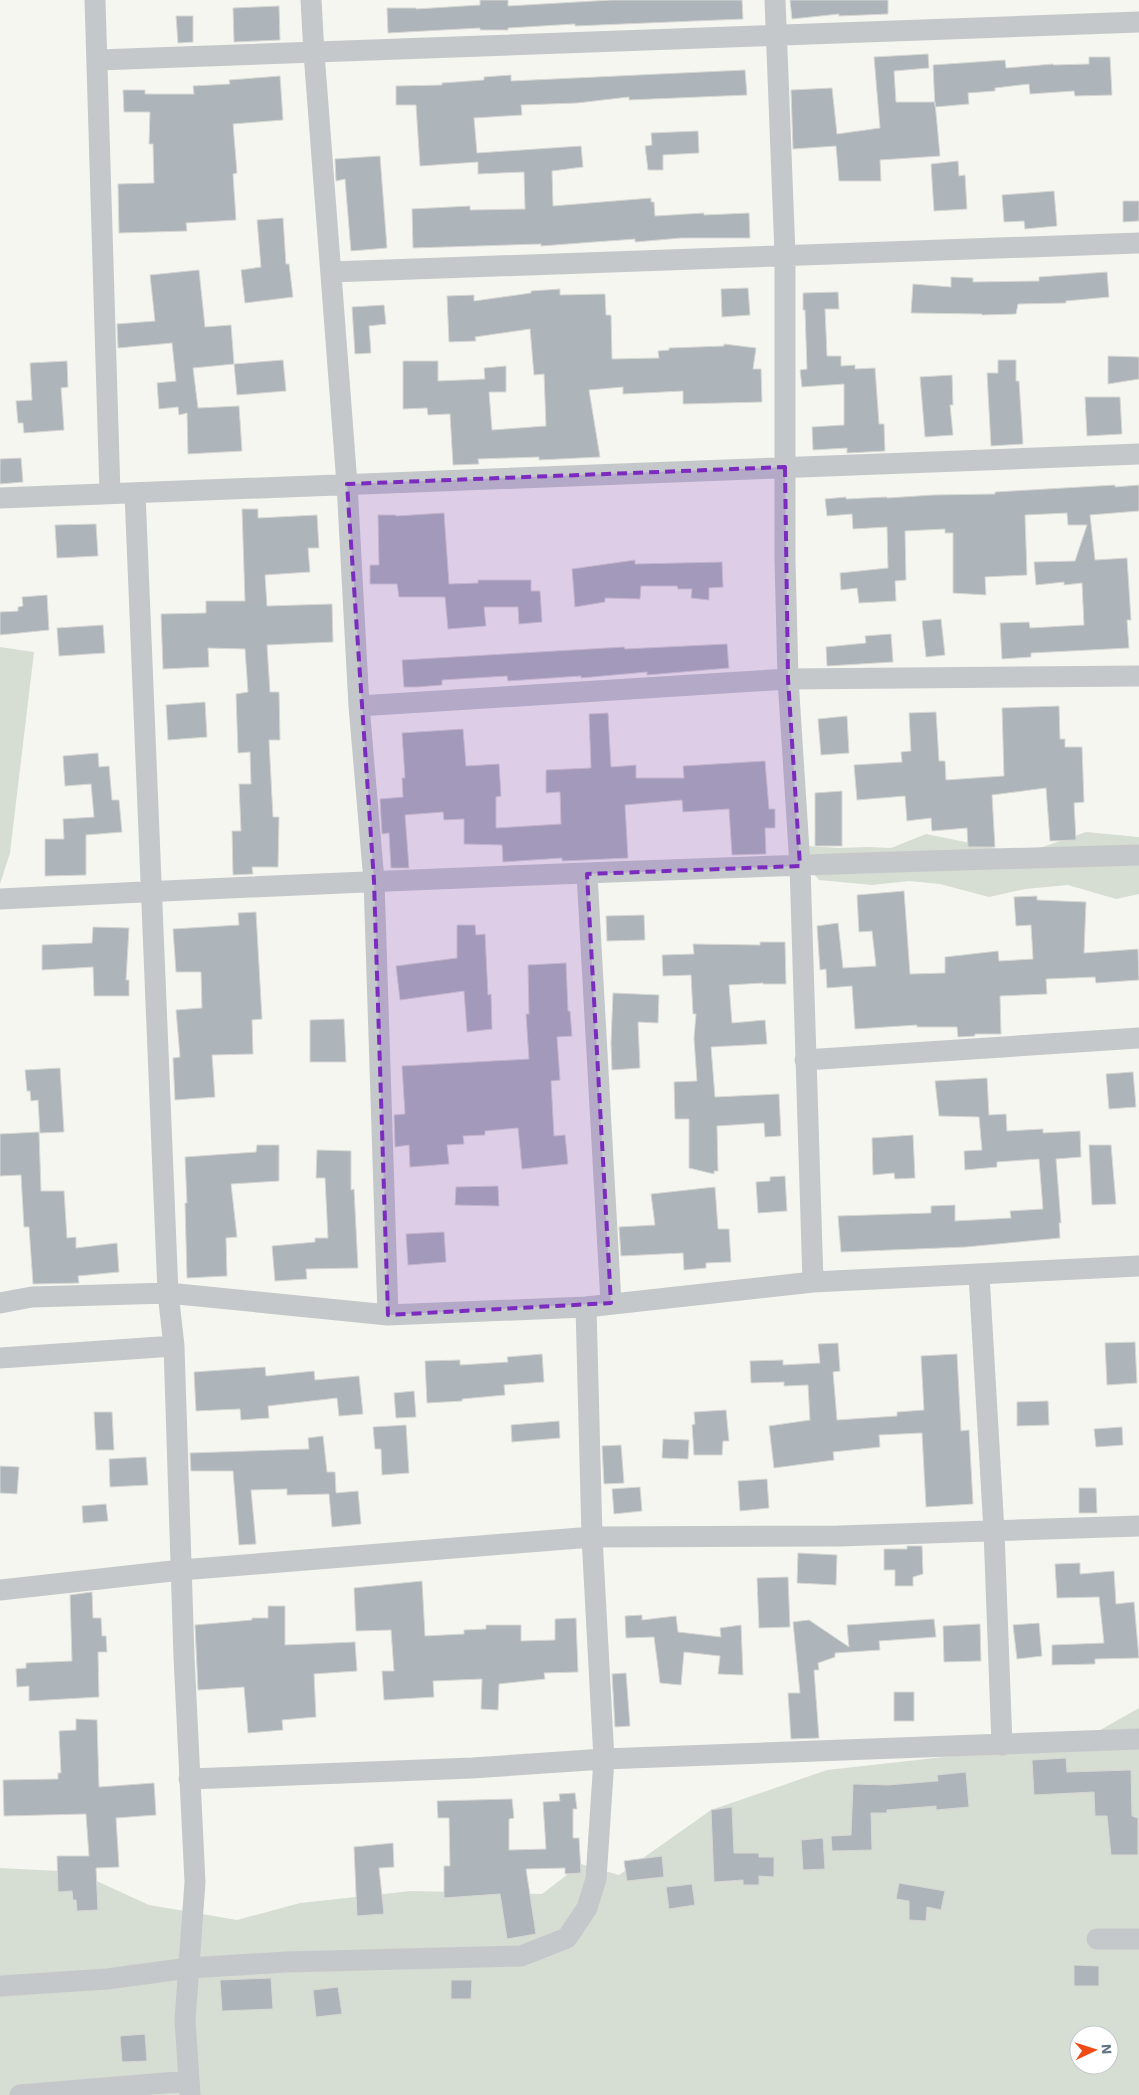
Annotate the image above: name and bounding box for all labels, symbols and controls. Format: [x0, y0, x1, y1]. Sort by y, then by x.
north arrow [1069, 2025, 1119, 2075]
text: N [1099, 2043, 1115, 2055]

